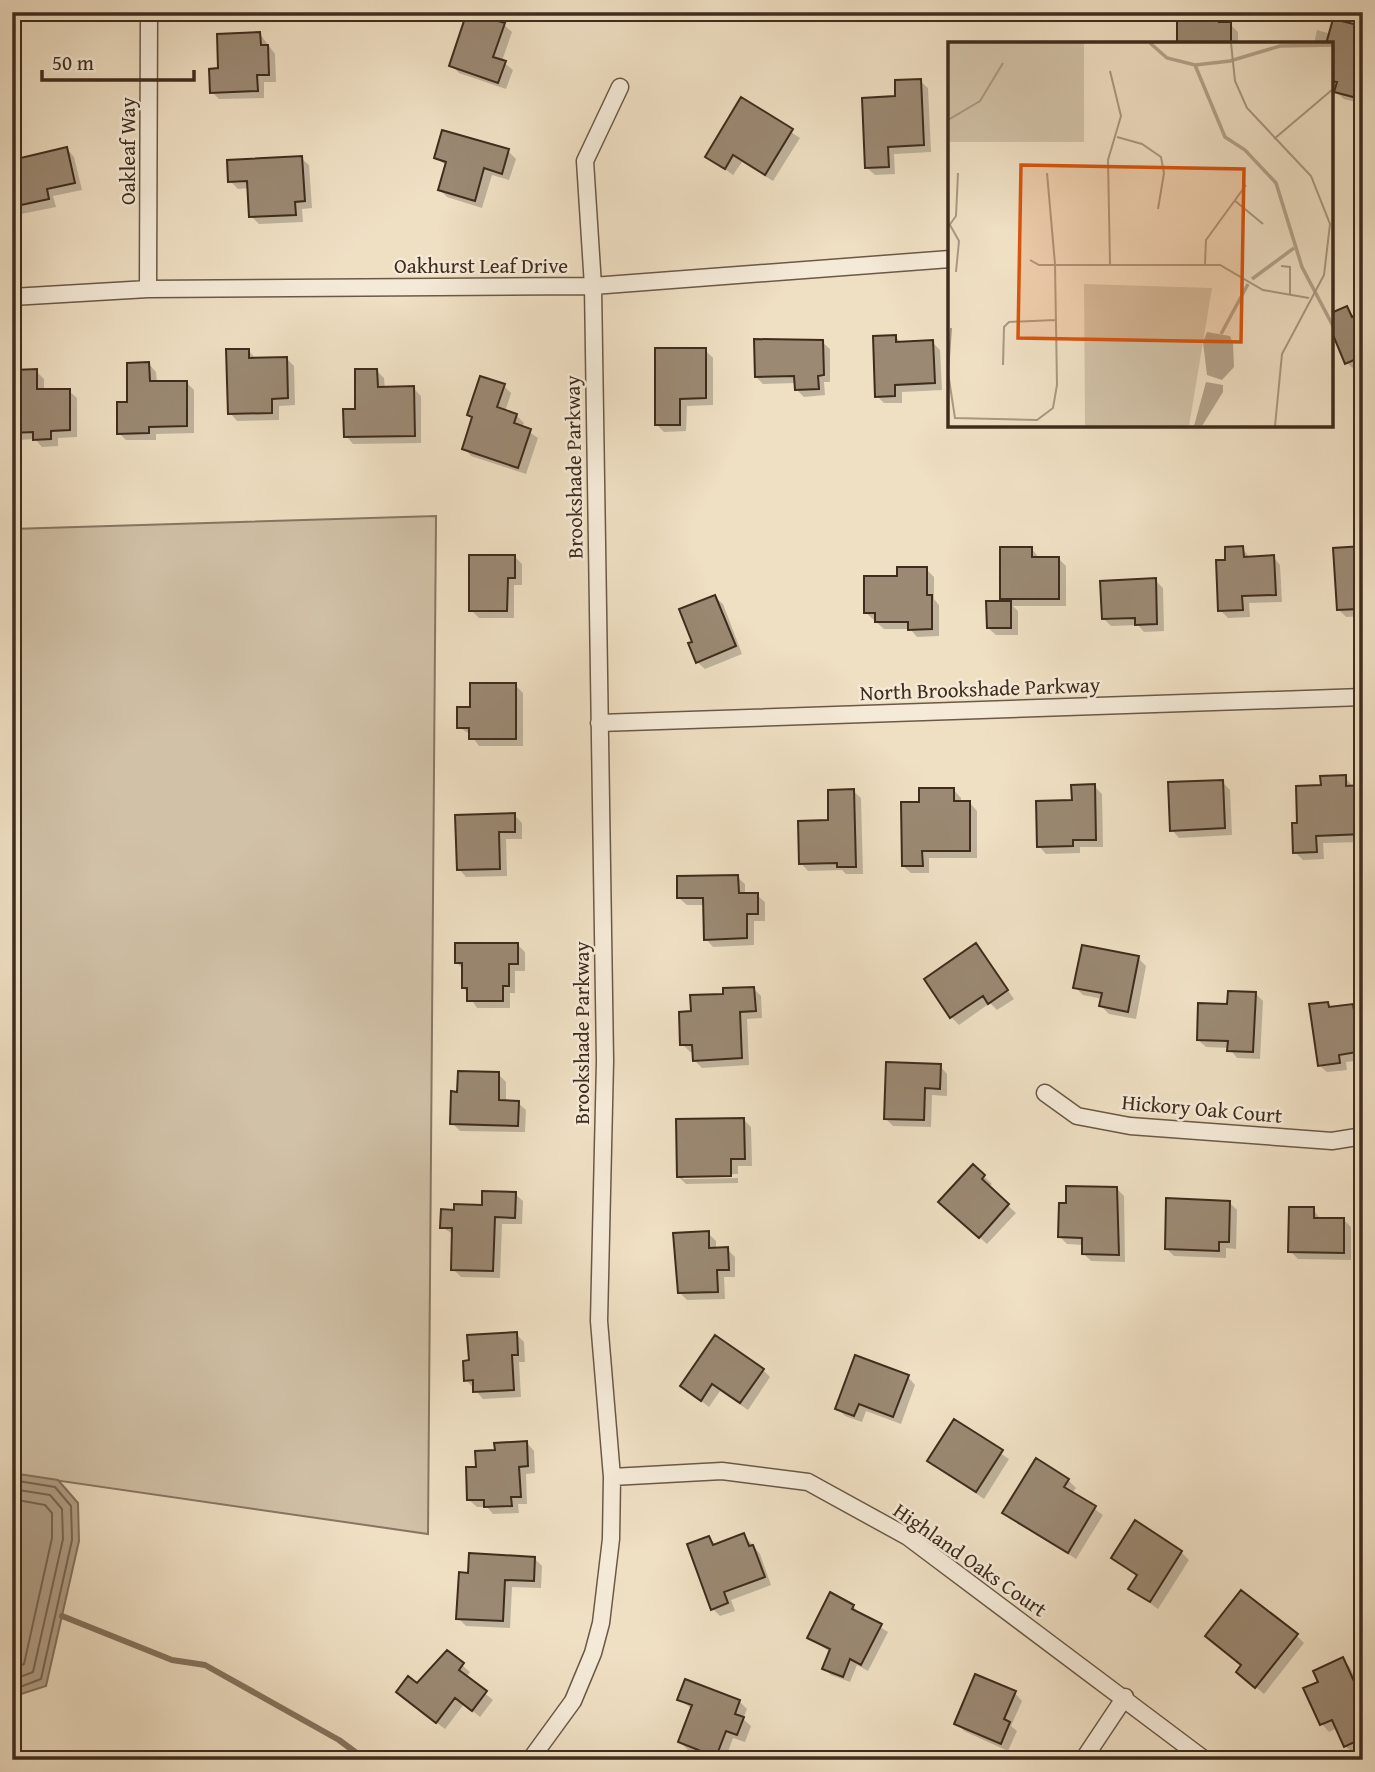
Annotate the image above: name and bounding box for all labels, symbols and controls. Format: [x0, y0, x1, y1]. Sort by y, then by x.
scale bar [42, 38, 194, 82]
inset map [948, 42, 1333, 427]
text: 50 m [52, 47, 94, 78]
street label: Oakleaf Way [112, 97, 143, 205]
street label: Oakhurst Leaf Drive [394, 250, 568, 281]
street label: Brookshade Parkway [556, 374, 591, 559]
street label: North Brookshade Parkway [859, 669, 1101, 708]
street label: Brookshade Parkway [566, 941, 597, 1125]
street label: Hickory Oak Court [1120, 1086, 1284, 1131]
street label: Highland Oaks Court [887, 1495, 1054, 1625]

